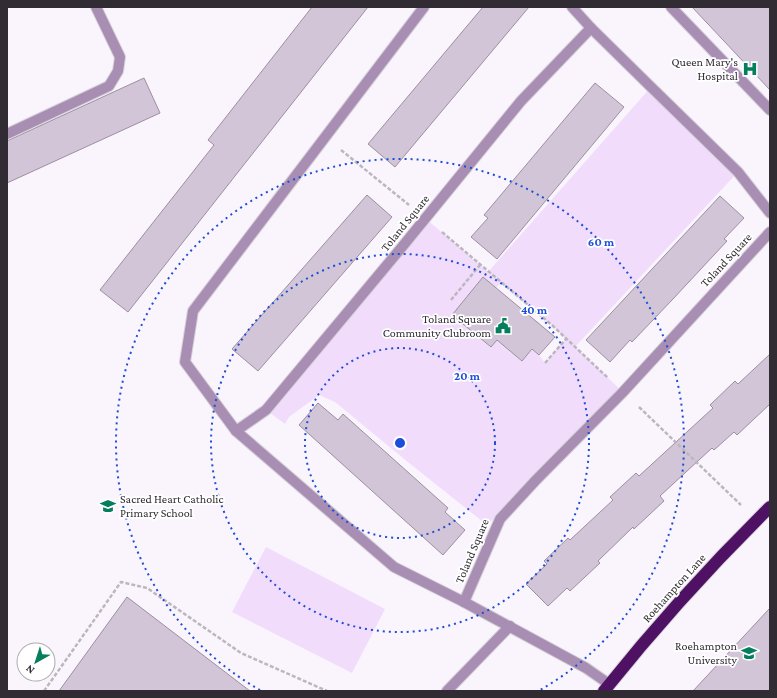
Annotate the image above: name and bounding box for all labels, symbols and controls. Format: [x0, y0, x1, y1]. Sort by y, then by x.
place label: Queen Mary's Hospital [672, 55, 738, 83]
hospital icon: Queen Mary's Hospital [741, 60, 759, 78]
street label: Toland Square [378, 192, 432, 254]
street label: Toland Square [697, 230, 755, 290]
text: 60 m [588, 235, 615, 249]
text: 40 m [521, 303, 548, 317]
place label: Toland Square Community Clubroom [383, 312, 491, 340]
public building icon: Toland Square Community Clubroom [494, 317, 512, 335]
text: 20 m [454, 369, 481, 383]
centre of rings [393, 436, 407, 450]
place label: Sacred Heart Catholic Primary School [120, 492, 223, 520]
school or university icon: Sacred Heart Catholic Primary School [99, 497, 117, 515]
street label: Toland Square [452, 517, 492, 585]
street label: Roehampton Lane [640, 551, 708, 625]
place label: Roehampton University [675, 639, 738, 667]
north arrow [16, 642, 56, 682]
school or university icon: Roehampton University [740, 644, 758, 662]
text: N [23, 662, 36, 677]

